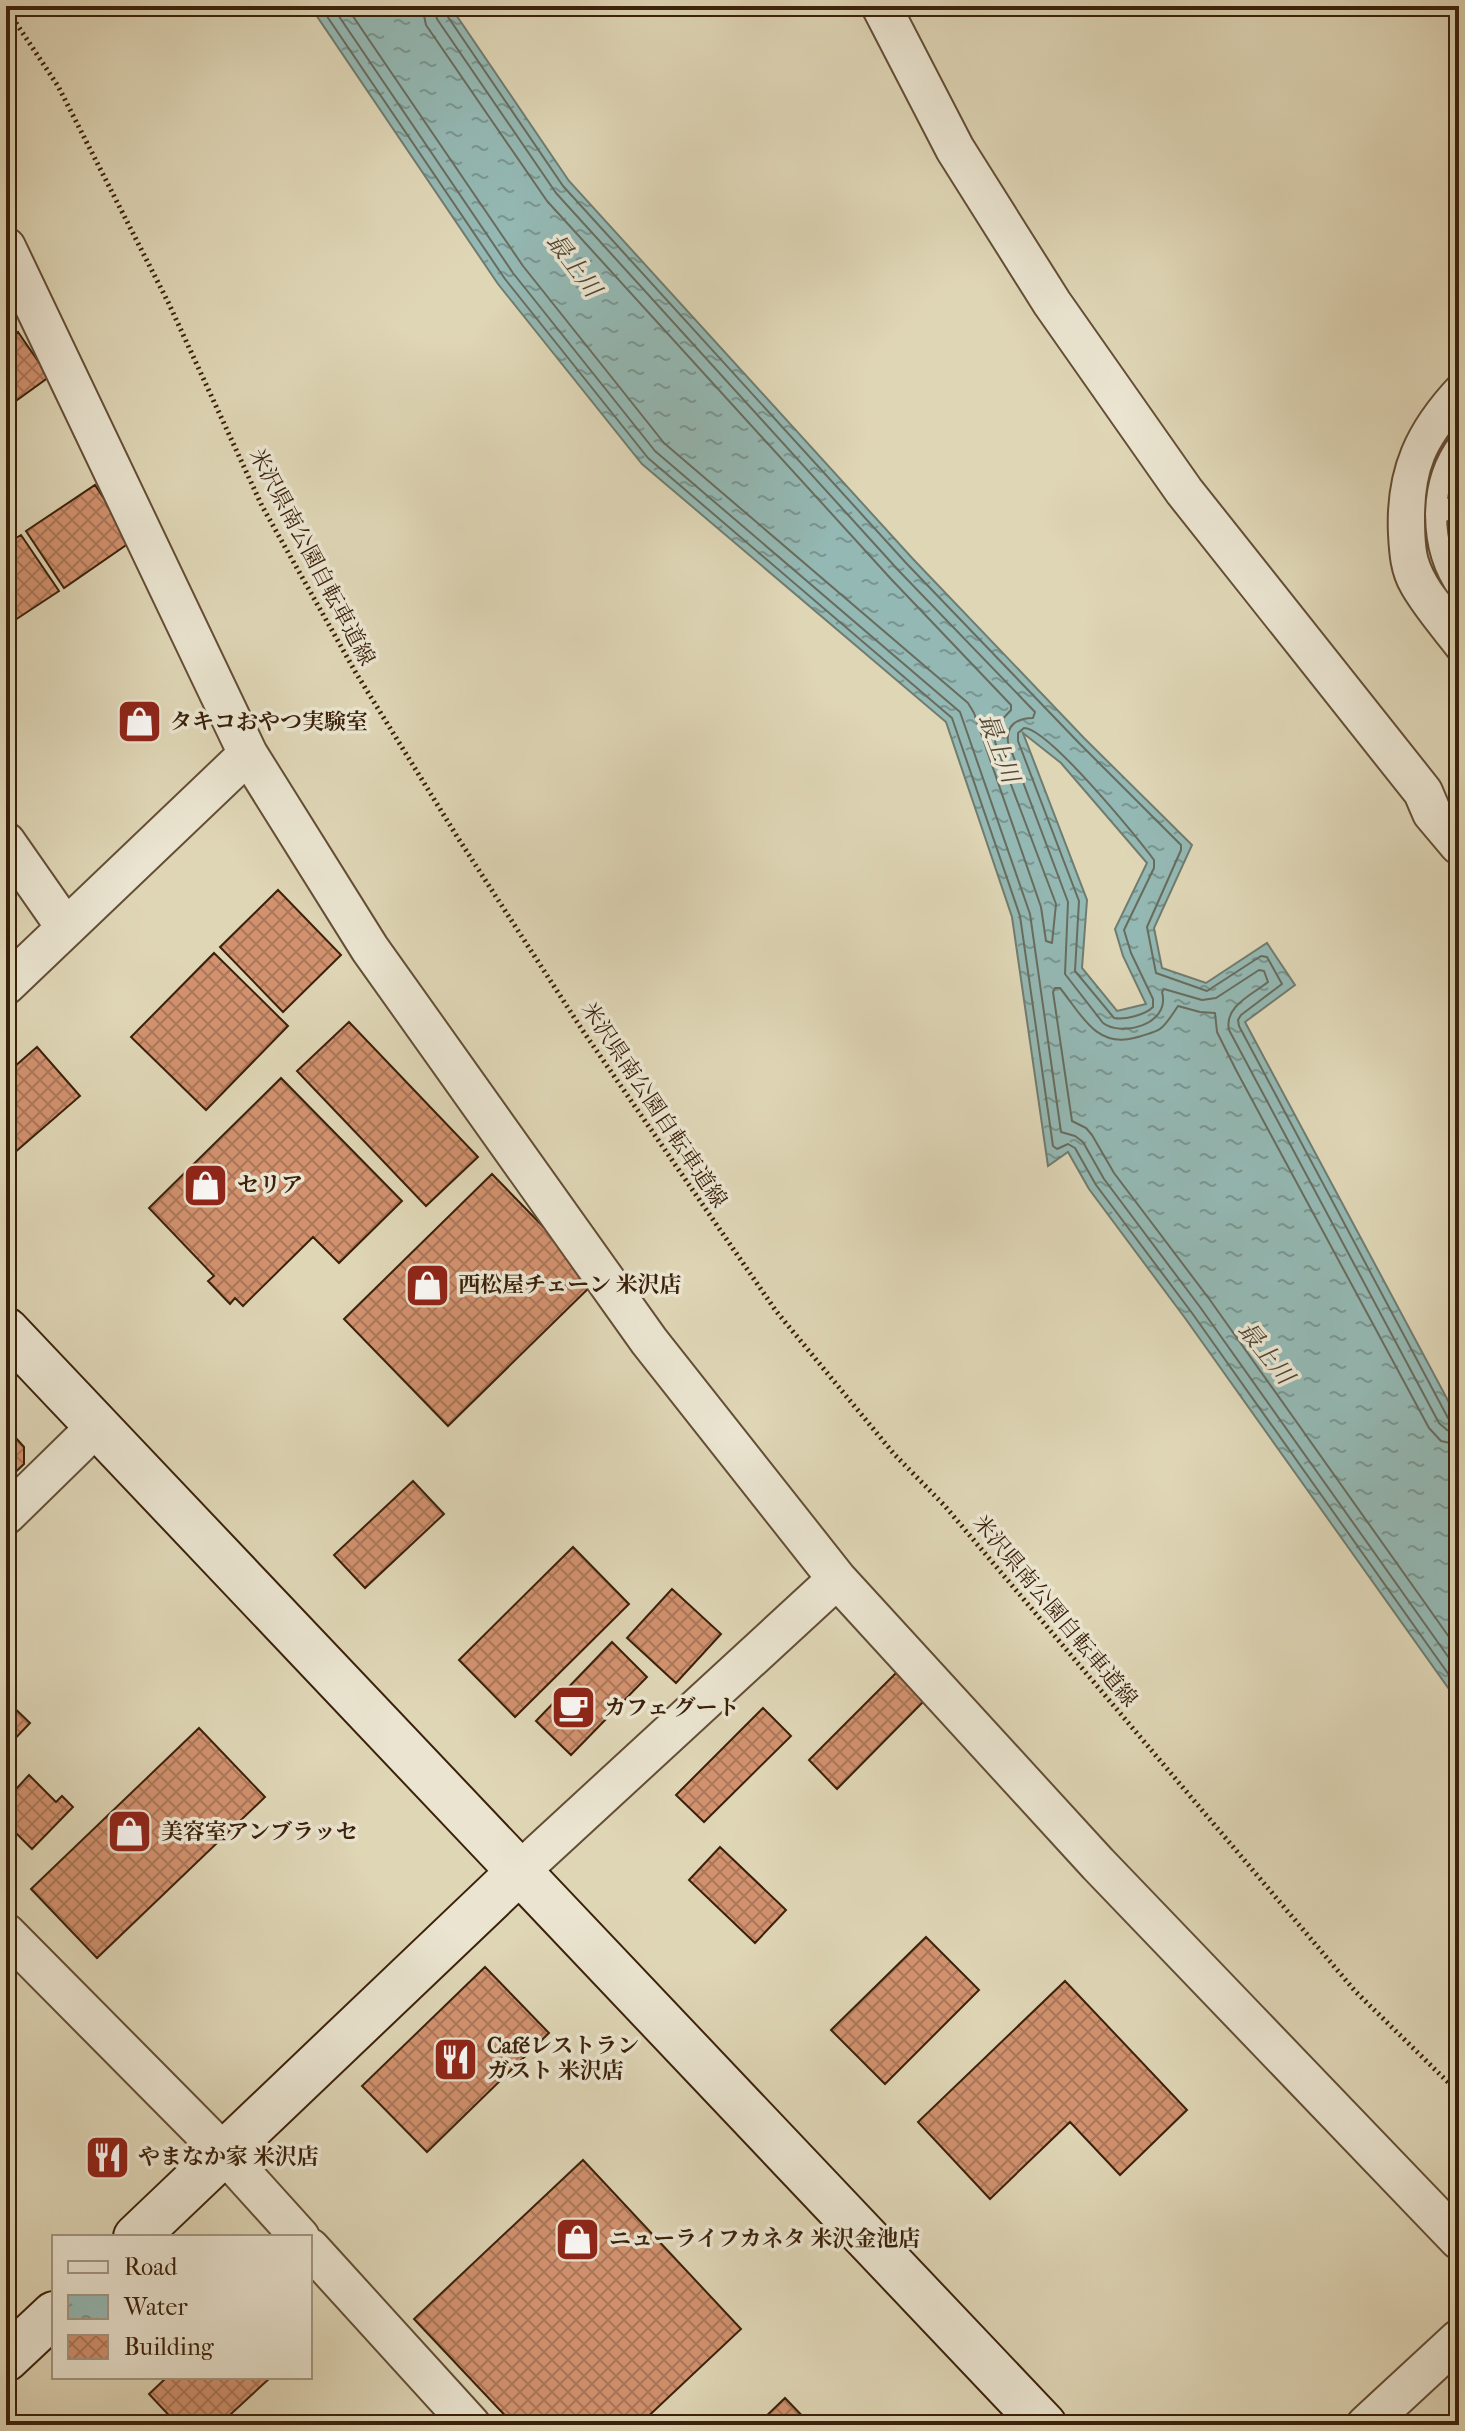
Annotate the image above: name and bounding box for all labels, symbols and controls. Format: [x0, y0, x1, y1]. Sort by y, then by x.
water label: 最上川 [541, 228, 609, 305]
street label: 米沢県南公園自転車道線 [244, 444, 380, 670]
shop icon: タキコおやつ実験室 [115, 698, 163, 746]
place label: タキコおやつ実験室 [170, 709, 368, 735]
water label: 最上川 [973, 709, 1026, 789]
street label: 米沢県南公園自転車道線 [576, 997, 732, 1213]
shop icon: セリア [182, 1161, 230, 1209]
place label: セリア [237, 1172, 303, 1198]
shop icon: 西松屋チェーン 米沢店 [403, 1261, 451, 1309]
place label: 西松屋チェーン 米沢店 [458, 1272, 682, 1298]
water label: 最上川 [1232, 1316, 1301, 1392]
street label: 米沢県南公園自転車道線 [967, 1510, 1143, 1712]
cafe icon: カフェ グート [549, 1684, 597, 1732]
place label: カフェ グート [604, 1695, 740, 1721]
shop icon: 美容室アンブラッセ [106, 1808, 154, 1856]
place label: 美容室アンブラッセ [161, 1819, 358, 1845]
place label: Caféレストラン ガスト 米沢店 [487, 2033, 639, 2084]
restaurant icon: Caféレストラン ガスト 米沢店 [432, 2035, 480, 2083]
restaurant icon: やまなか家 米沢店 [83, 2133, 131, 2181]
place label: やまなか家 米沢店 [138, 2144, 319, 2170]
shop icon: ニューライフカネタ 米沢金池店 [554, 2215, 602, 2263]
place label: ニューライフカネタ 米沢金池店 [609, 2226, 920, 2252]
legend [52, 2235, 312, 2379]
text: Road [124, 2253, 178, 2281]
text: Water [123, 2293, 188, 2321]
text: Building [124, 2333, 215, 2361]

